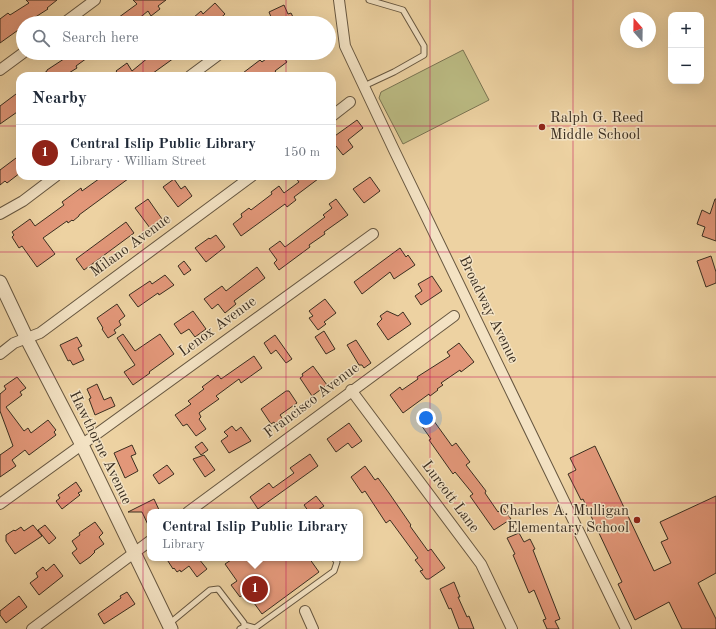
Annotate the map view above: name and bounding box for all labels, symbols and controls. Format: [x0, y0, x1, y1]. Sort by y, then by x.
north arrow [620, 12, 656, 48]
map controls [668, 12, 704, 84]
button: + [668, 12, 704, 48]
search box [16, 16, 336, 60]
icon: search [30, 27, 52, 49]
text: Search here [62, 31, 139, 46]
button: − [668, 48, 704, 84]
text: Nearby [32, 90, 87, 107]
place label: Ralph G. Reed Middle School [550, 111, 644, 143]
marker: Ralph G. Reed Middle School [537, 122, 547, 132]
text: Central Islip Public Library [70, 137, 256, 152]
text: 1 [41, 146, 49, 159]
text: 150 m [283, 146, 320, 159]
text: Library · William Street [70, 155, 206, 168]
street label: Milano Avenue [88, 212, 174, 280]
street label: Broadway Avenue [456, 254, 520, 366]
street label: Lenox Avenue [176, 294, 260, 360]
street label: Francisco Avenue [262, 360, 362, 442]
street label: Hawthorne Avenue [66, 389, 134, 507]
your location [416, 408, 436, 428]
street label: Lurcott Lane [418, 458, 482, 536]
place label: Charles A. Mulligan Elementary School [499, 504, 629, 536]
popup [147, 509, 363, 561]
marker: Charles A. Mulligan Elementary School [632, 515, 642, 525]
text: Central Islip Public Library [162, 520, 348, 535]
text: Library [162, 538, 205, 551]
pin: 1 [242, 574, 268, 604]

